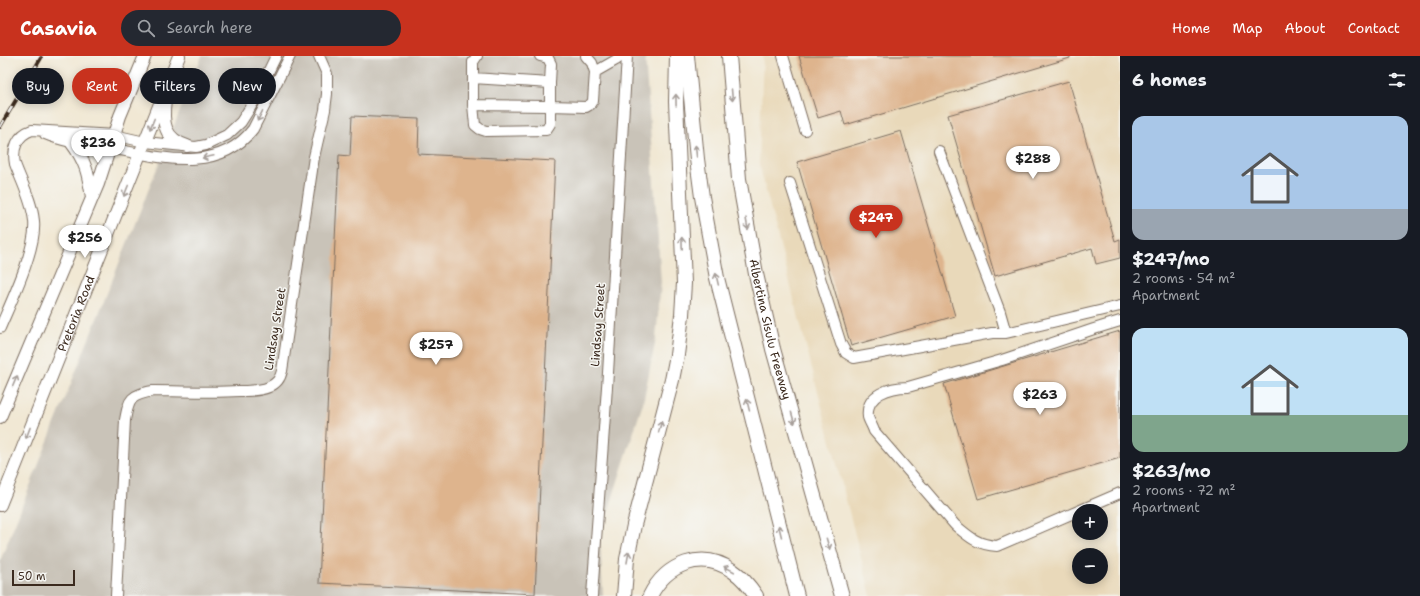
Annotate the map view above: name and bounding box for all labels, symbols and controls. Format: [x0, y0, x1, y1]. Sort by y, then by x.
search box [121, 10, 401, 46]
text: Casavia [20, 16, 97, 41]
icon: search [135, 17, 157, 39]
text: Search here [167, 18, 252, 38]
text: Home [1172, 19, 1211, 37]
text: Map [1233, 19, 1263, 37]
text: About [1285, 19, 1326, 37]
text: Contact [1348, 19, 1400, 37]
chip: Buy [12, 68, 64, 104]
chip: Rent [72, 68, 132, 104]
chip: Filters [140, 68, 210, 104]
chip: New [218, 68, 276, 104]
text: 6 homes [1132, 69, 1207, 91]
icon: filters [1386, 69, 1408, 91]
one-way arrow [729, 88, 736, 101]
one-way arrow [672, 94, 680, 107]
one-way arrow [256, 110, 263, 122]
one-way arrow [148, 118, 155, 130]
pin: $236 [74, 130, 122, 164]
text: $236 [80, 134, 116, 151]
icon: home [1234, 142, 1306, 214]
one-way arrow [692, 145, 699, 158]
pin: $288 [1009, 146, 1057, 180]
text: $288 [1015, 150, 1051, 167]
one-way arrow [202, 154, 215, 162]
one-way arrow [121, 185, 129, 197]
pin: $247 [852, 205, 900, 239]
text: $247 [859, 209, 893, 226]
one-way arrow [743, 217, 751, 230]
pin: $256 [61, 225, 109, 259]
text: $256 [68, 229, 102, 246]
one-way arrow [679, 237, 686, 250]
text: $247/mo [1132, 248, 1210, 270]
street label: Albertina Sisulu Freeway [745, 258, 795, 402]
text: 2 rooms · 54 m² [1132, 270, 1235, 287]
street label: Pretoria Road [54, 273, 99, 354]
one-way arrow [713, 273, 721, 286]
street label: Lindsay Street [587, 283, 609, 367]
street label: Lindsay Street [261, 286, 289, 372]
text: Apartment [1132, 287, 1200, 304]
pin: $257 [412, 332, 460, 366]
text: $257 [419, 336, 453, 353]
icon: home [1234, 354, 1306, 426]
one-way arrow [11, 376, 19, 388]
pin: $263 [1016, 382, 1064, 416]
text: $263 [1022, 386, 1058, 403]
one-way arrow [744, 399, 752, 412]
one-way arrow [789, 412, 797, 425]
one-way arrow [656, 421, 664, 434]
one-way arrow [24, 427, 32, 439]
text: $263/mo [1132, 460, 1211, 482]
text: 2 rooms · 72 m² [1132, 482, 1236, 499]
text: Apartment [1132, 499, 1200, 516]
map controls [1072, 504, 1108, 584]
button: + [1072, 504, 1108, 540]
one-way arrow [776, 525, 783, 538]
one-way arrow [825, 537, 832, 550]
button: − [1072, 548, 1108, 584]
one-way arrow [624, 551, 632, 564]
one-way arrow [723, 565, 735, 572]
scale bar [12, 568, 75, 587]
text: 50 m [18, 569, 46, 584]

